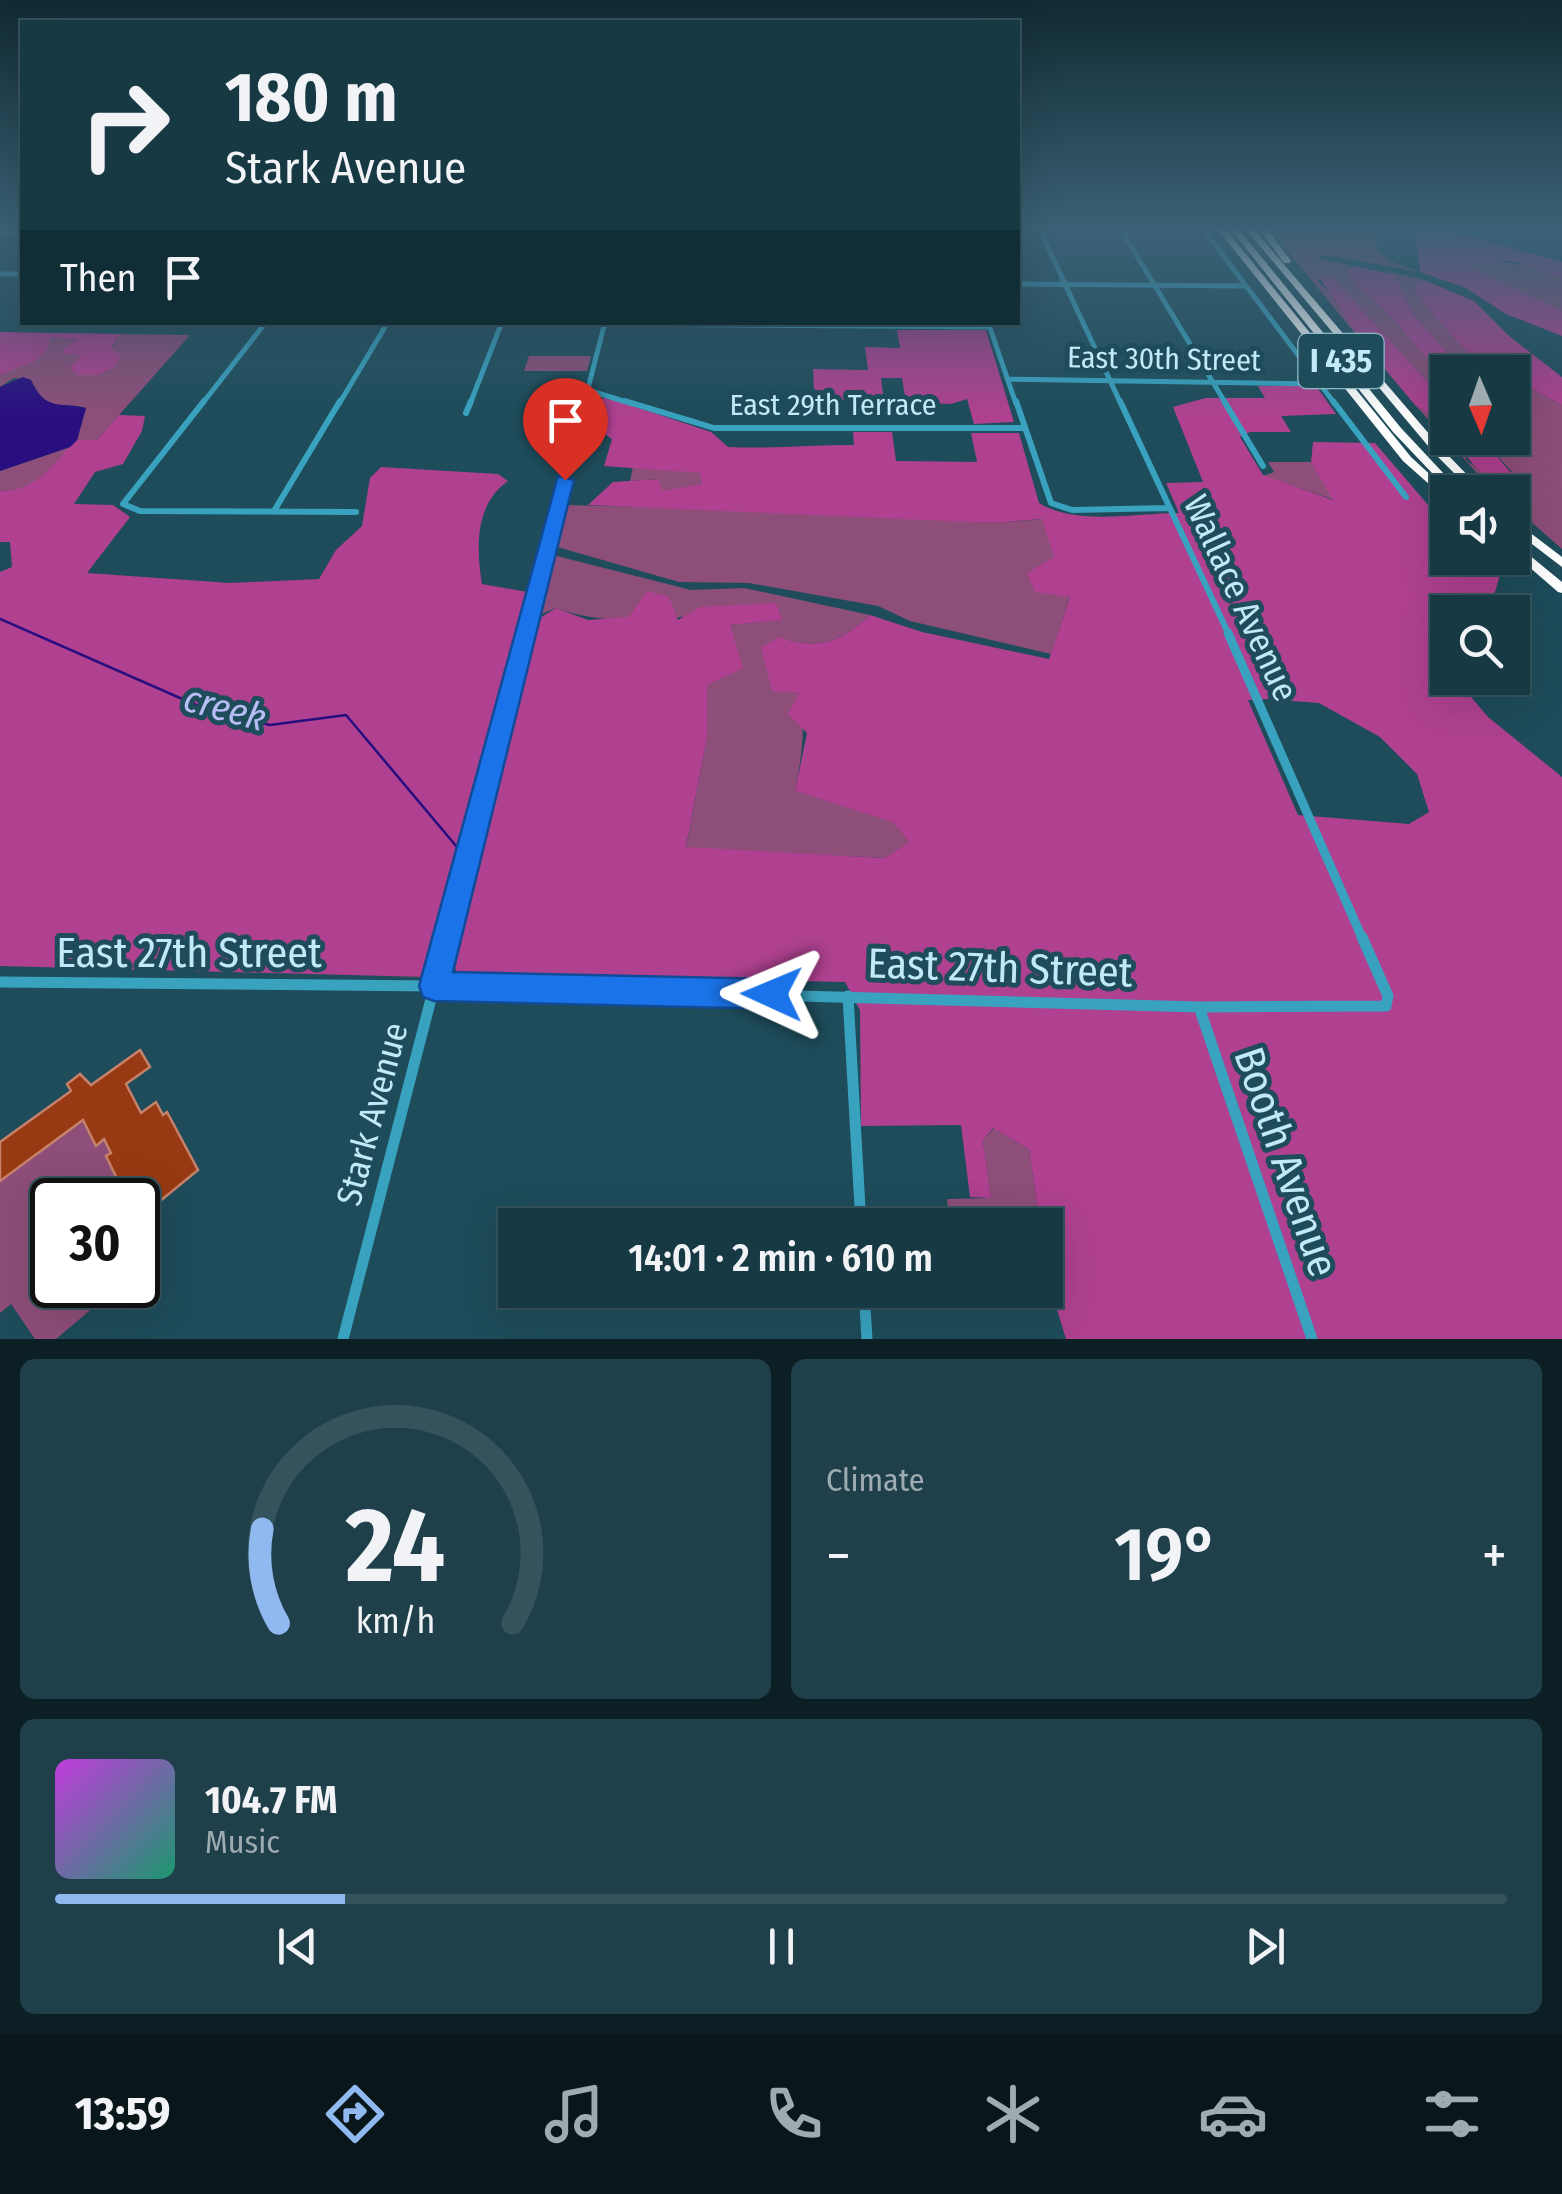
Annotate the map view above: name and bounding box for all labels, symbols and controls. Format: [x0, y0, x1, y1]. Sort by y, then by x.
text: 180 m [225, 56, 398, 140]
icon: right [60, 60, 190, 190]
text: Stark Avenue [225, 141, 466, 195]
icon: arrive [156, 250, 211, 305]
text: Then [60, 255, 136, 301]
road number: I 435 [1298, 334, 1384, 388]
street label: East 30th Street [1067, 339, 1261, 379]
north arrow [1430, 355, 1530, 455]
map controls [1430, 355, 1530, 695]
pin [523, 378, 608, 481]
street label: East 29th Terrace [730, 387, 937, 423]
icon: arrive [538, 393, 593, 448]
button: sound [1430, 475, 1530, 575]
street label: Wallace Avenue [1175, 488, 1307, 708]
button: search [1430, 595, 1530, 695]
water label: creek [179, 675, 271, 741]
street label: East 27th Street [56, 928, 322, 978]
street label: East 27th Street [867, 938, 1134, 998]
position arrow [720, 942, 824, 1046]
street label: Stark Avenue [327, 1018, 417, 1210]
street label: Booth Avenue [1223, 1041, 1349, 1283]
speed limit sign: 30 [30, 1178, 160, 1308]
text: 14:01 · 2 min · 610 m [628, 1235, 933, 1281]
text: Climate [826, 1461, 925, 1499]
text: 24 [345, 1484, 445, 1609]
text: 19° [1114, 1510, 1219, 1600]
text: − [826, 1523, 851, 1589]
text: + [1482, 1523, 1507, 1589]
text: km/h [356, 1600, 435, 1642]
text: 104.7 FM [205, 1777, 337, 1823]
text: Music [205, 1823, 280, 1861]
icon: previous [270, 1919, 325, 1974]
icon: pause [754, 1919, 809, 1974]
icon: next [1238, 1919, 1293, 1974]
icon: directions [320, 2079, 390, 2149]
icon: music [539, 2079, 609, 2149]
icon: phone [759, 2079, 829, 2149]
icon: climate [978, 2079, 1048, 2149]
icon: car [1198, 2079, 1268, 2149]
icon: filters [1417, 2079, 1487, 2149]
text: 13:59 [75, 2087, 170, 2141]

